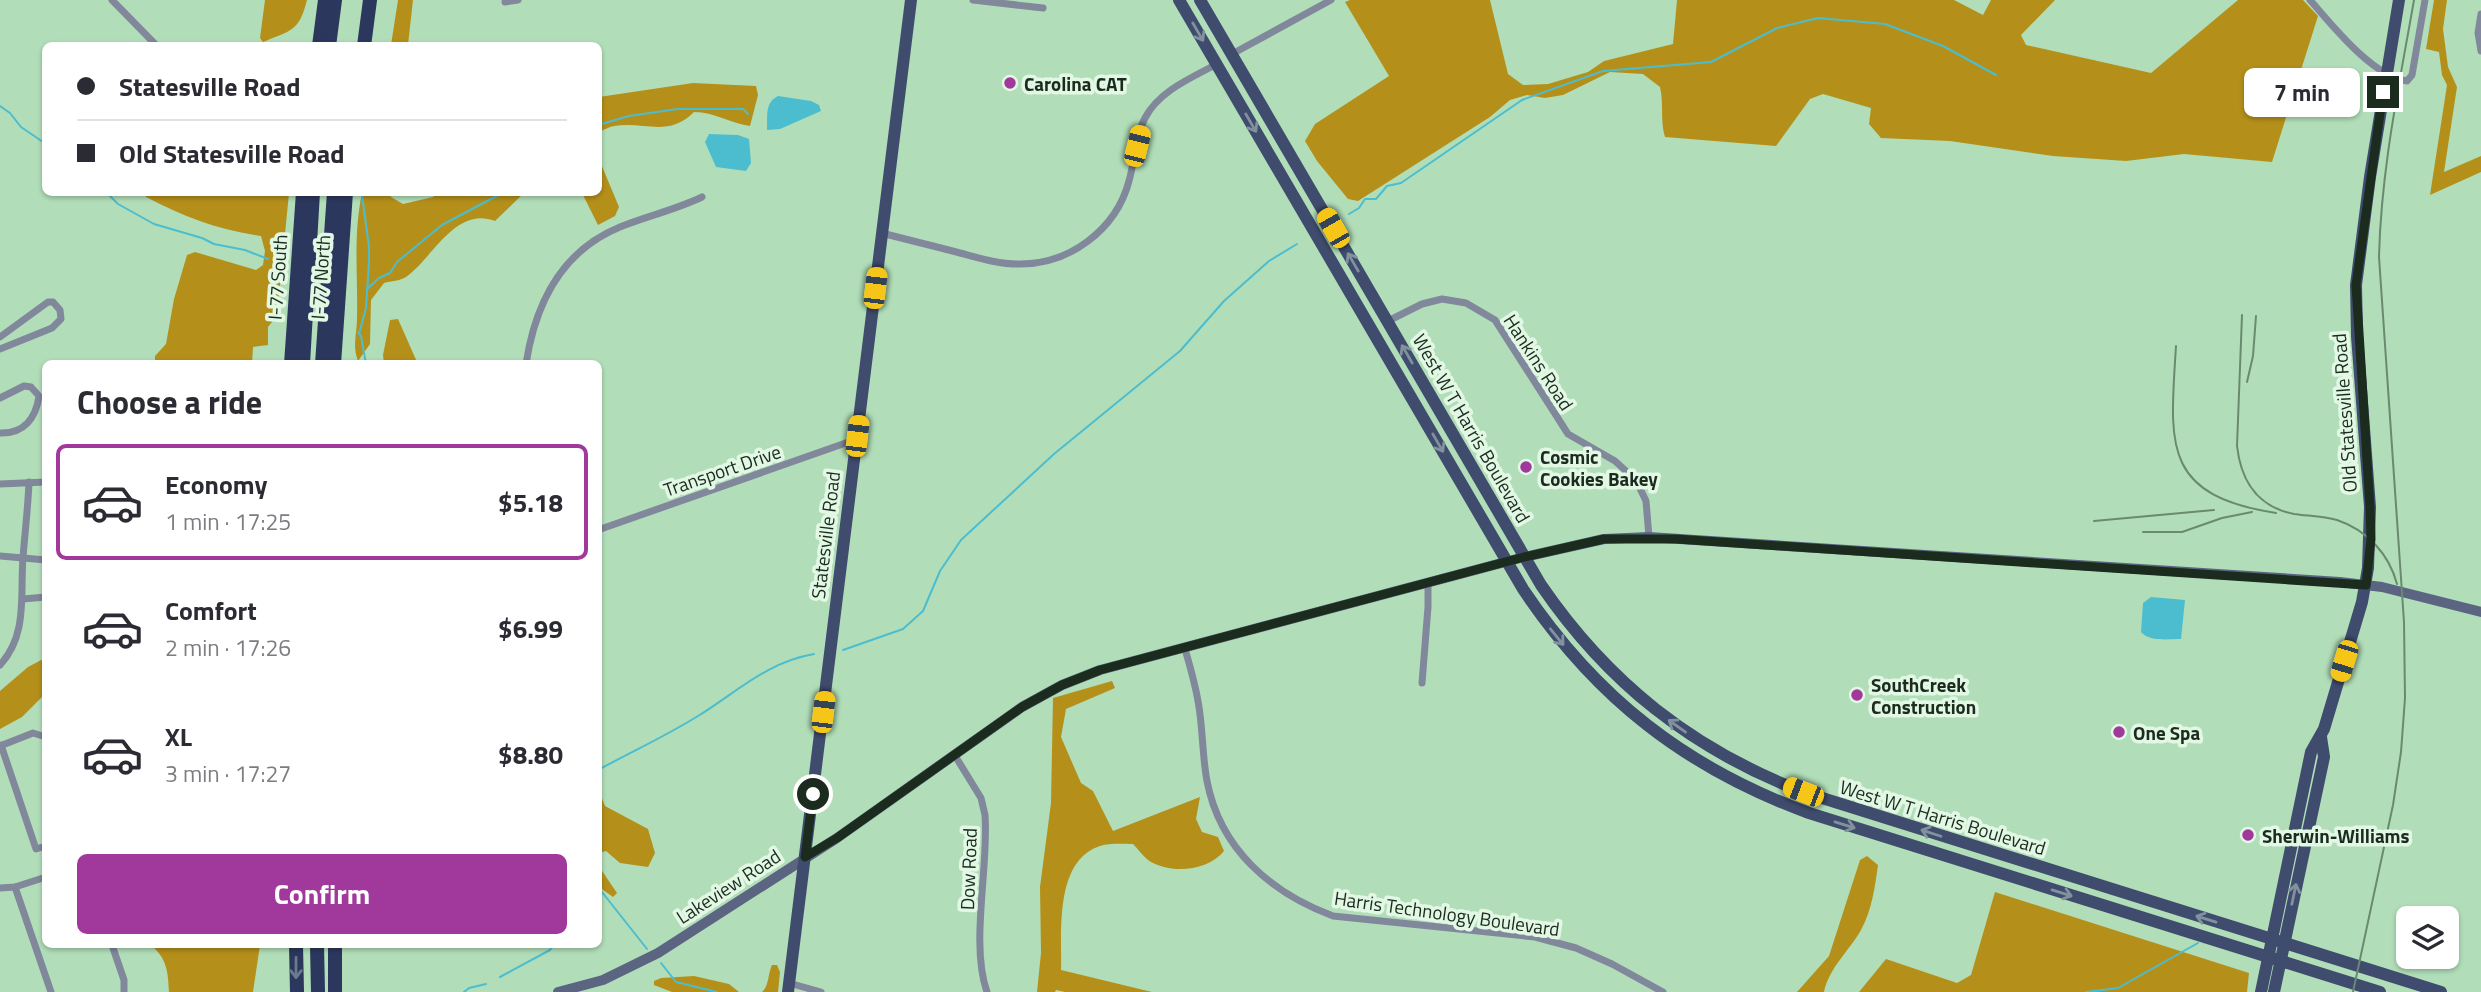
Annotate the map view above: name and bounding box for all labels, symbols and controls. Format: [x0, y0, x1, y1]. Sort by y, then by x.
one-way arrow [1191, 21, 1205, 41]
text: Statesville Road [119, 67, 301, 106]
callout: 7 min [2243, 68, 2358, 116]
place label: Carolina CAT [1024, 69, 1127, 98]
marker: Carolina CAT [1002, 75, 1018, 91]
text: 7 min [2274, 75, 2330, 110]
route end [2367, 76, 2399, 108]
one-way arrow [1244, 112, 1258, 132]
car [1122, 123, 1153, 169]
text: Old Statesville Road [119, 134, 345, 173]
car [1314, 205, 1353, 251]
street label: I-77 South [260, 233, 294, 321]
street label: I-77 North [303, 234, 337, 320]
one-way arrow [1346, 253, 1360, 273]
car [863, 266, 888, 310]
street label: Hankins Road [1497, 308, 1581, 416]
street label: West W T Harris Boulevard [1406, 328, 1538, 528]
street label: Old Statesville Road [2324, 332, 2364, 494]
one-way arrow [1400, 345, 1414, 365]
text: Choose a ride [77, 378, 262, 426]
car [845, 414, 870, 458]
one-way arrow [1431, 433, 1445, 453]
street label: Transport Drive [659, 436, 785, 504]
place label: Cosmic Cookies Bakey [1540, 442, 1658, 493]
marker: Cosmic Cookies Bakey [1518, 459, 1534, 475]
text: Economy [165, 465, 267, 504]
street label: Statesville Road [803, 470, 847, 600]
icon: car [81, 471, 144, 534]
text: $5.18 [498, 483, 563, 522]
text: 1 min · 17:25 [165, 504, 291, 539]
text: Comfort [165, 591, 257, 630]
icon: car [81, 597, 144, 660]
text: $6.99 [498, 609, 563, 648]
one-way arrow [1549, 627, 1565, 645]
text: 2 min · 17:26 [165, 630, 291, 665]
car [2328, 638, 2361, 684]
place label: SouthCreek Construction [1871, 670, 1976, 721]
marker: SouthCreek Construction [1849, 687, 1865, 703]
car [811, 690, 836, 734]
text: XL [165, 717, 192, 756]
place label: One Spa [2133, 718, 2200, 747]
one-way arrow [1668, 719, 1687, 733]
icon: car [81, 723, 144, 786]
marker: One Spa [2111, 724, 2127, 740]
text: $8.80 [498, 735, 563, 774]
text: 3 min · 17:27 [165, 756, 291, 791]
street label: West W T Harris Boulevard [1836, 772, 2050, 862]
car [1780, 775, 1827, 809]
route start [797, 778, 829, 810]
one-way arrow [1834, 820, 1856, 833]
place label: Sherwin-Williams [2262, 821, 2410, 850]
one-way arrow [1920, 826, 1942, 838]
marker: Sherwin-Williams [2240, 827, 2256, 843]
street label: Dow Road [952, 828, 984, 910]
street label: Lakeview Road [670, 841, 786, 931]
button: Confirm [77, 854, 567, 934]
street label: Harris Technology Boulevard [1332, 883, 1562, 943]
one-way arrow [2288, 883, 2302, 906]
one-way arrow [2051, 888, 2073, 900]
map controls [2396, 906, 2459, 969]
button: layers [2396, 906, 2459, 969]
one-way arrow [2196, 911, 2218, 924]
one-way arrow [289, 957, 303, 980]

